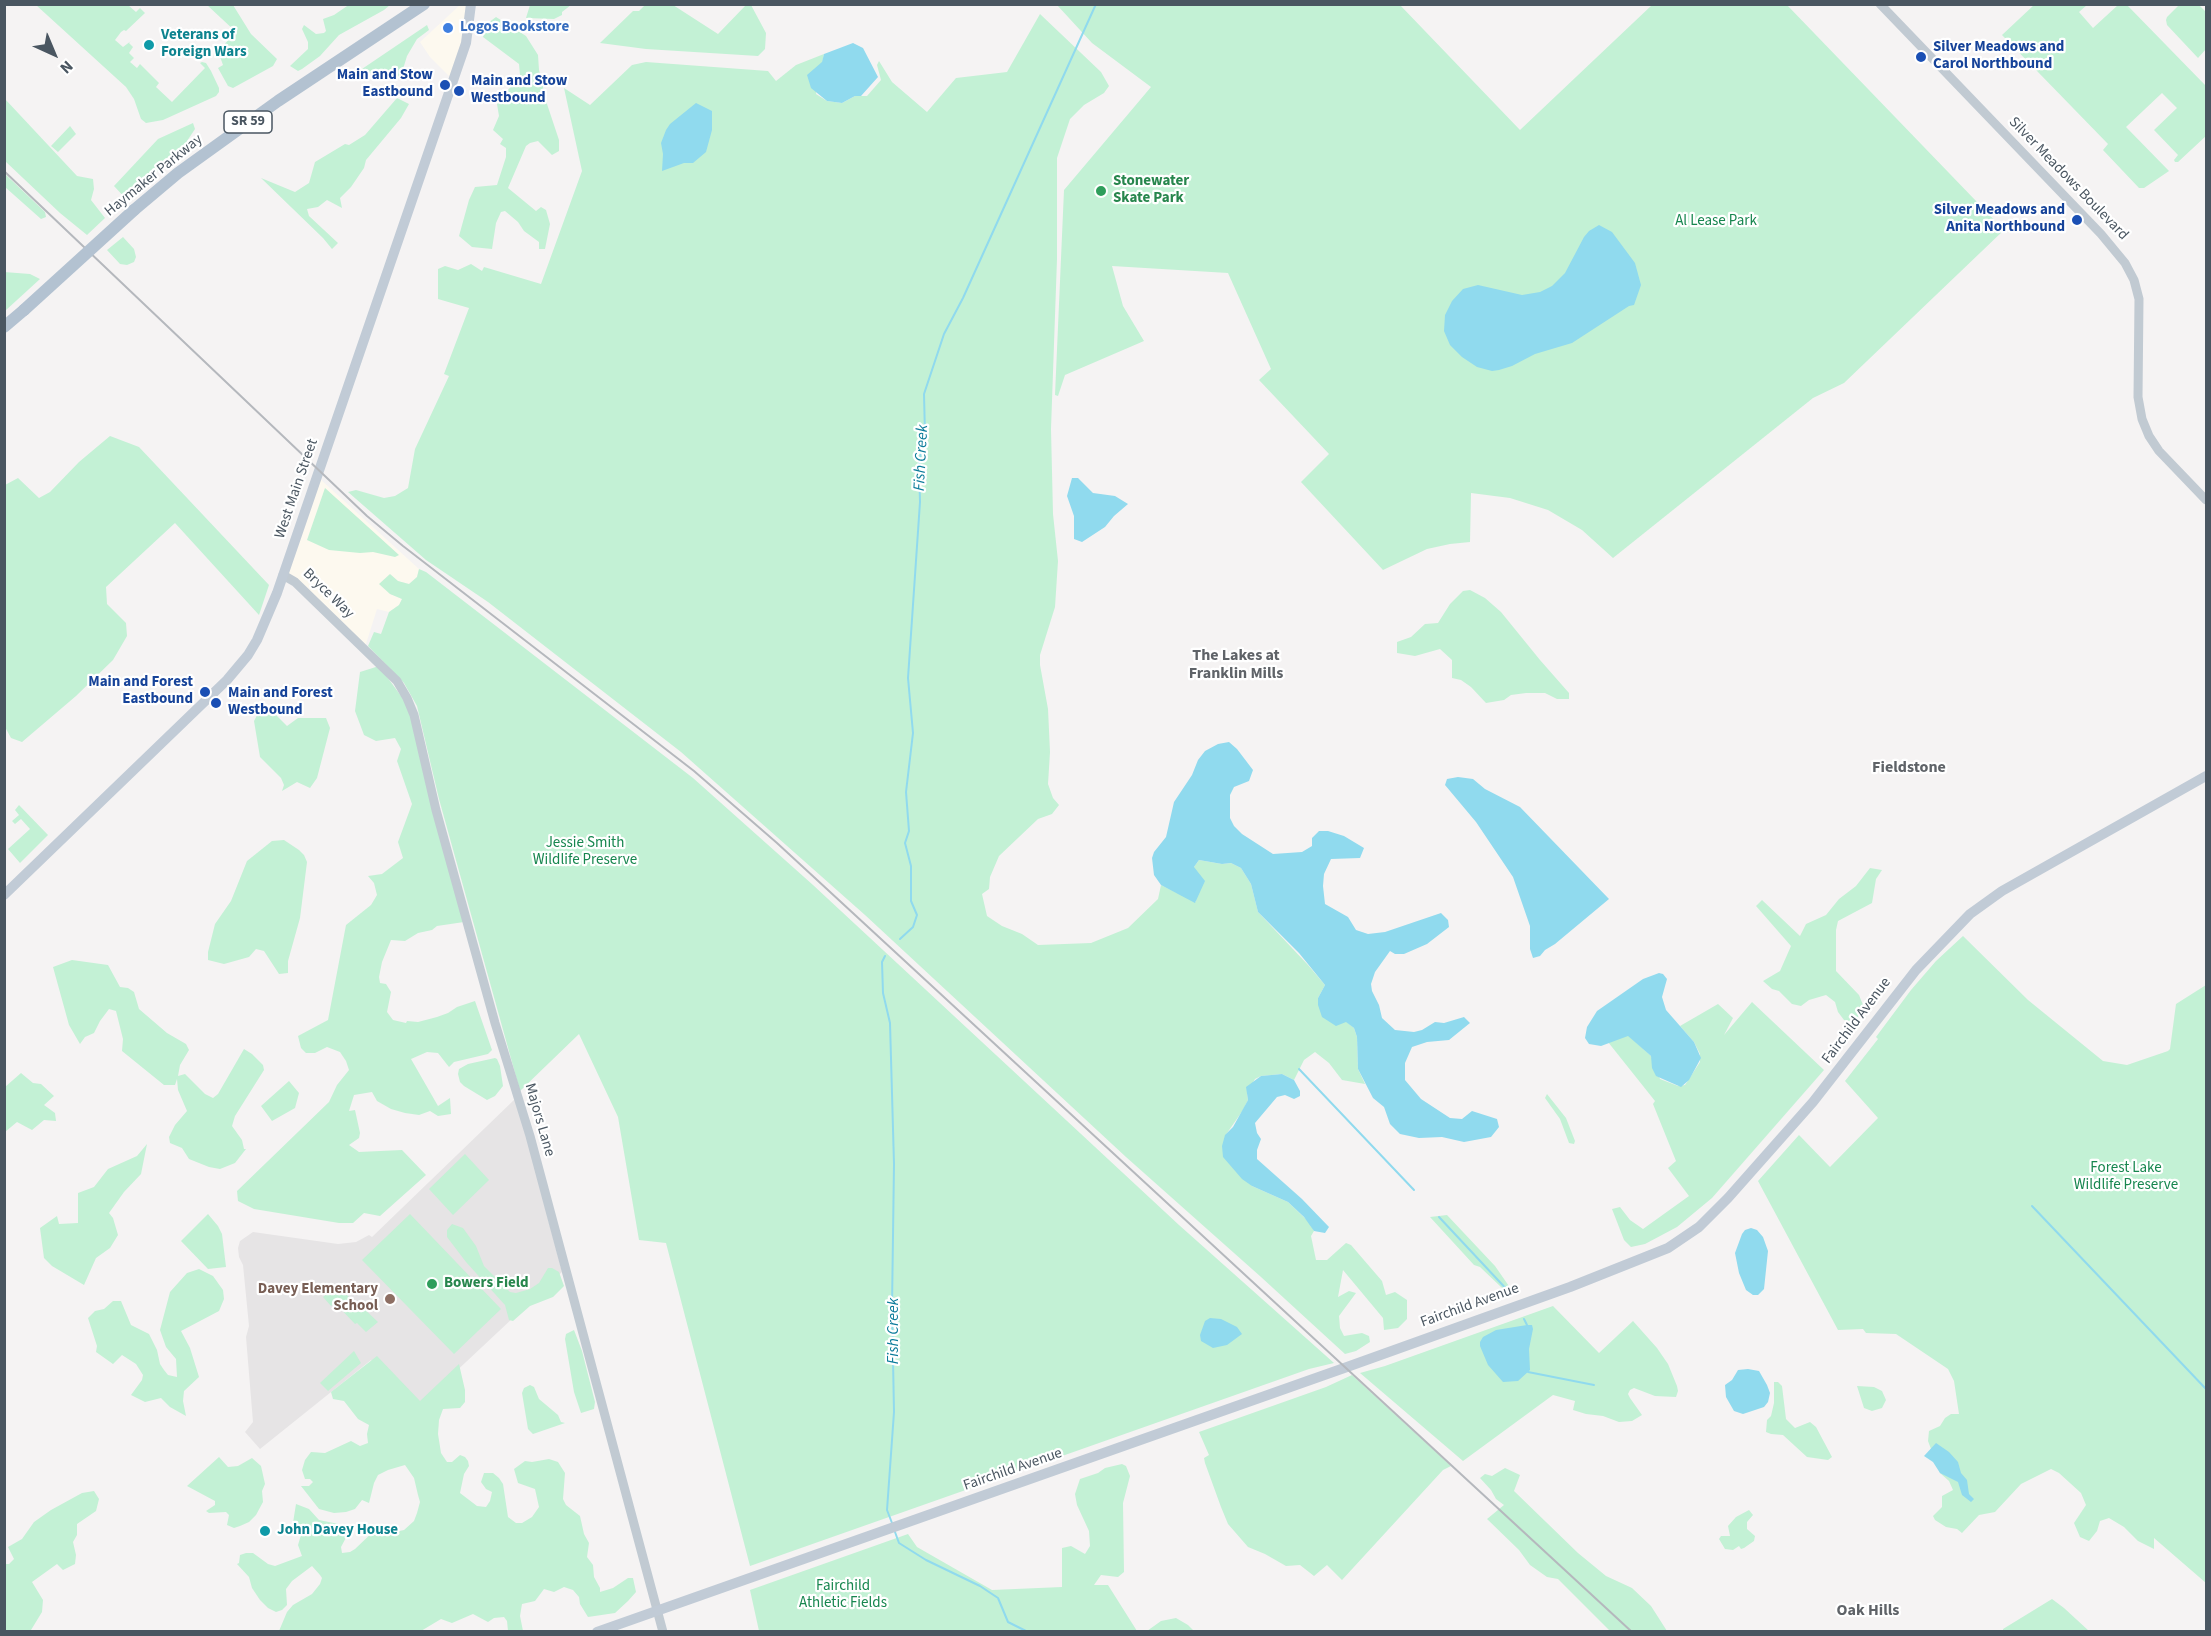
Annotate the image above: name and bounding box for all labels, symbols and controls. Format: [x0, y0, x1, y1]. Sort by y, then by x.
place label: Logos Bookstore [460, 19, 569, 37]
marker: Logos Bookstore [441, 21, 455, 35]
north arrow [24, 24, 84, 84]
place label: Veterans of Foreign Wars [161, 27, 247, 62]
marker: Veterans of Foreign Wars [142, 38, 156, 52]
place label: Silver Meadows and Carol Northbound [1933, 39, 2064, 74]
marker: Silver Meadows and Carol Northbound [1914, 50, 1928, 64]
text: N [55, 55, 78, 79]
place label: Main and Stow Eastbound [337, 67, 433, 102]
place label: Main and Stow Westbound [471, 73, 567, 108]
marker: Main and Stow Eastbound [438, 78, 452, 92]
marker: Main and Stow Westbound [452, 84, 466, 98]
road number: SR 59 [224, 111, 272, 133]
street label: Silver Meadows Boulevard [2004, 114, 2132, 244]
street label: Haymaker Parkway [102, 131, 206, 221]
place label: Stonewater Skate Park [1113, 173, 1189, 208]
marker: Stonewater Skate Park [1094, 184, 1108, 198]
place label: Silver Meadows and Anita Northbound [1934, 202, 2065, 237]
park label: Al Lease Park [1675, 213, 1757, 231]
marker: Silver Meadows and Anita Northbound [2070, 213, 2084, 227]
water label: Fish Creek [911, 424, 933, 492]
street label: West Main Street [272, 437, 322, 541]
street label: Bryce Way [299, 565, 357, 623]
district label: The Lakes at Franklin Mills [1189, 646, 1283, 684]
place label: Main and Forest Eastbound [88, 674, 193, 709]
marker: Main and Forest Eastbound [198, 685, 212, 699]
place label: Main and Forest Westbound [228, 685, 333, 720]
marker: Main and Forest Westbound [209, 696, 223, 710]
district label: Fieldstone [1872, 758, 1946, 778]
park label: Jessie Smith Wildlife Preserve [533, 835, 637, 870]
street label: Fairchild Avenue [1819, 974, 1895, 1068]
street label: Majors Lane [520, 1081, 558, 1159]
park label: Forest Lake Wildlife Preserve [2074, 1160, 2178, 1195]
place label: Bowers Field [444, 1275, 529, 1293]
marker: Bowers Field [425, 1277, 439, 1291]
street label: Fairchild Avenue [1418, 1280, 1522, 1332]
place label: Davey Elementary School [258, 1281, 378, 1316]
marker: Davey Elementary School [383, 1292, 397, 1306]
water label: Fish Creek [884, 1298, 904, 1364]
street label: Fairchild Avenue [961, 1445, 1065, 1495]
place label: John Davey House [277, 1522, 398, 1540]
marker: John Davey House [258, 1524, 272, 1538]
park label: Fairchild Athletic Fields [799, 1578, 887, 1613]
district label: Oak Hills [1837, 1601, 1899, 1621]

